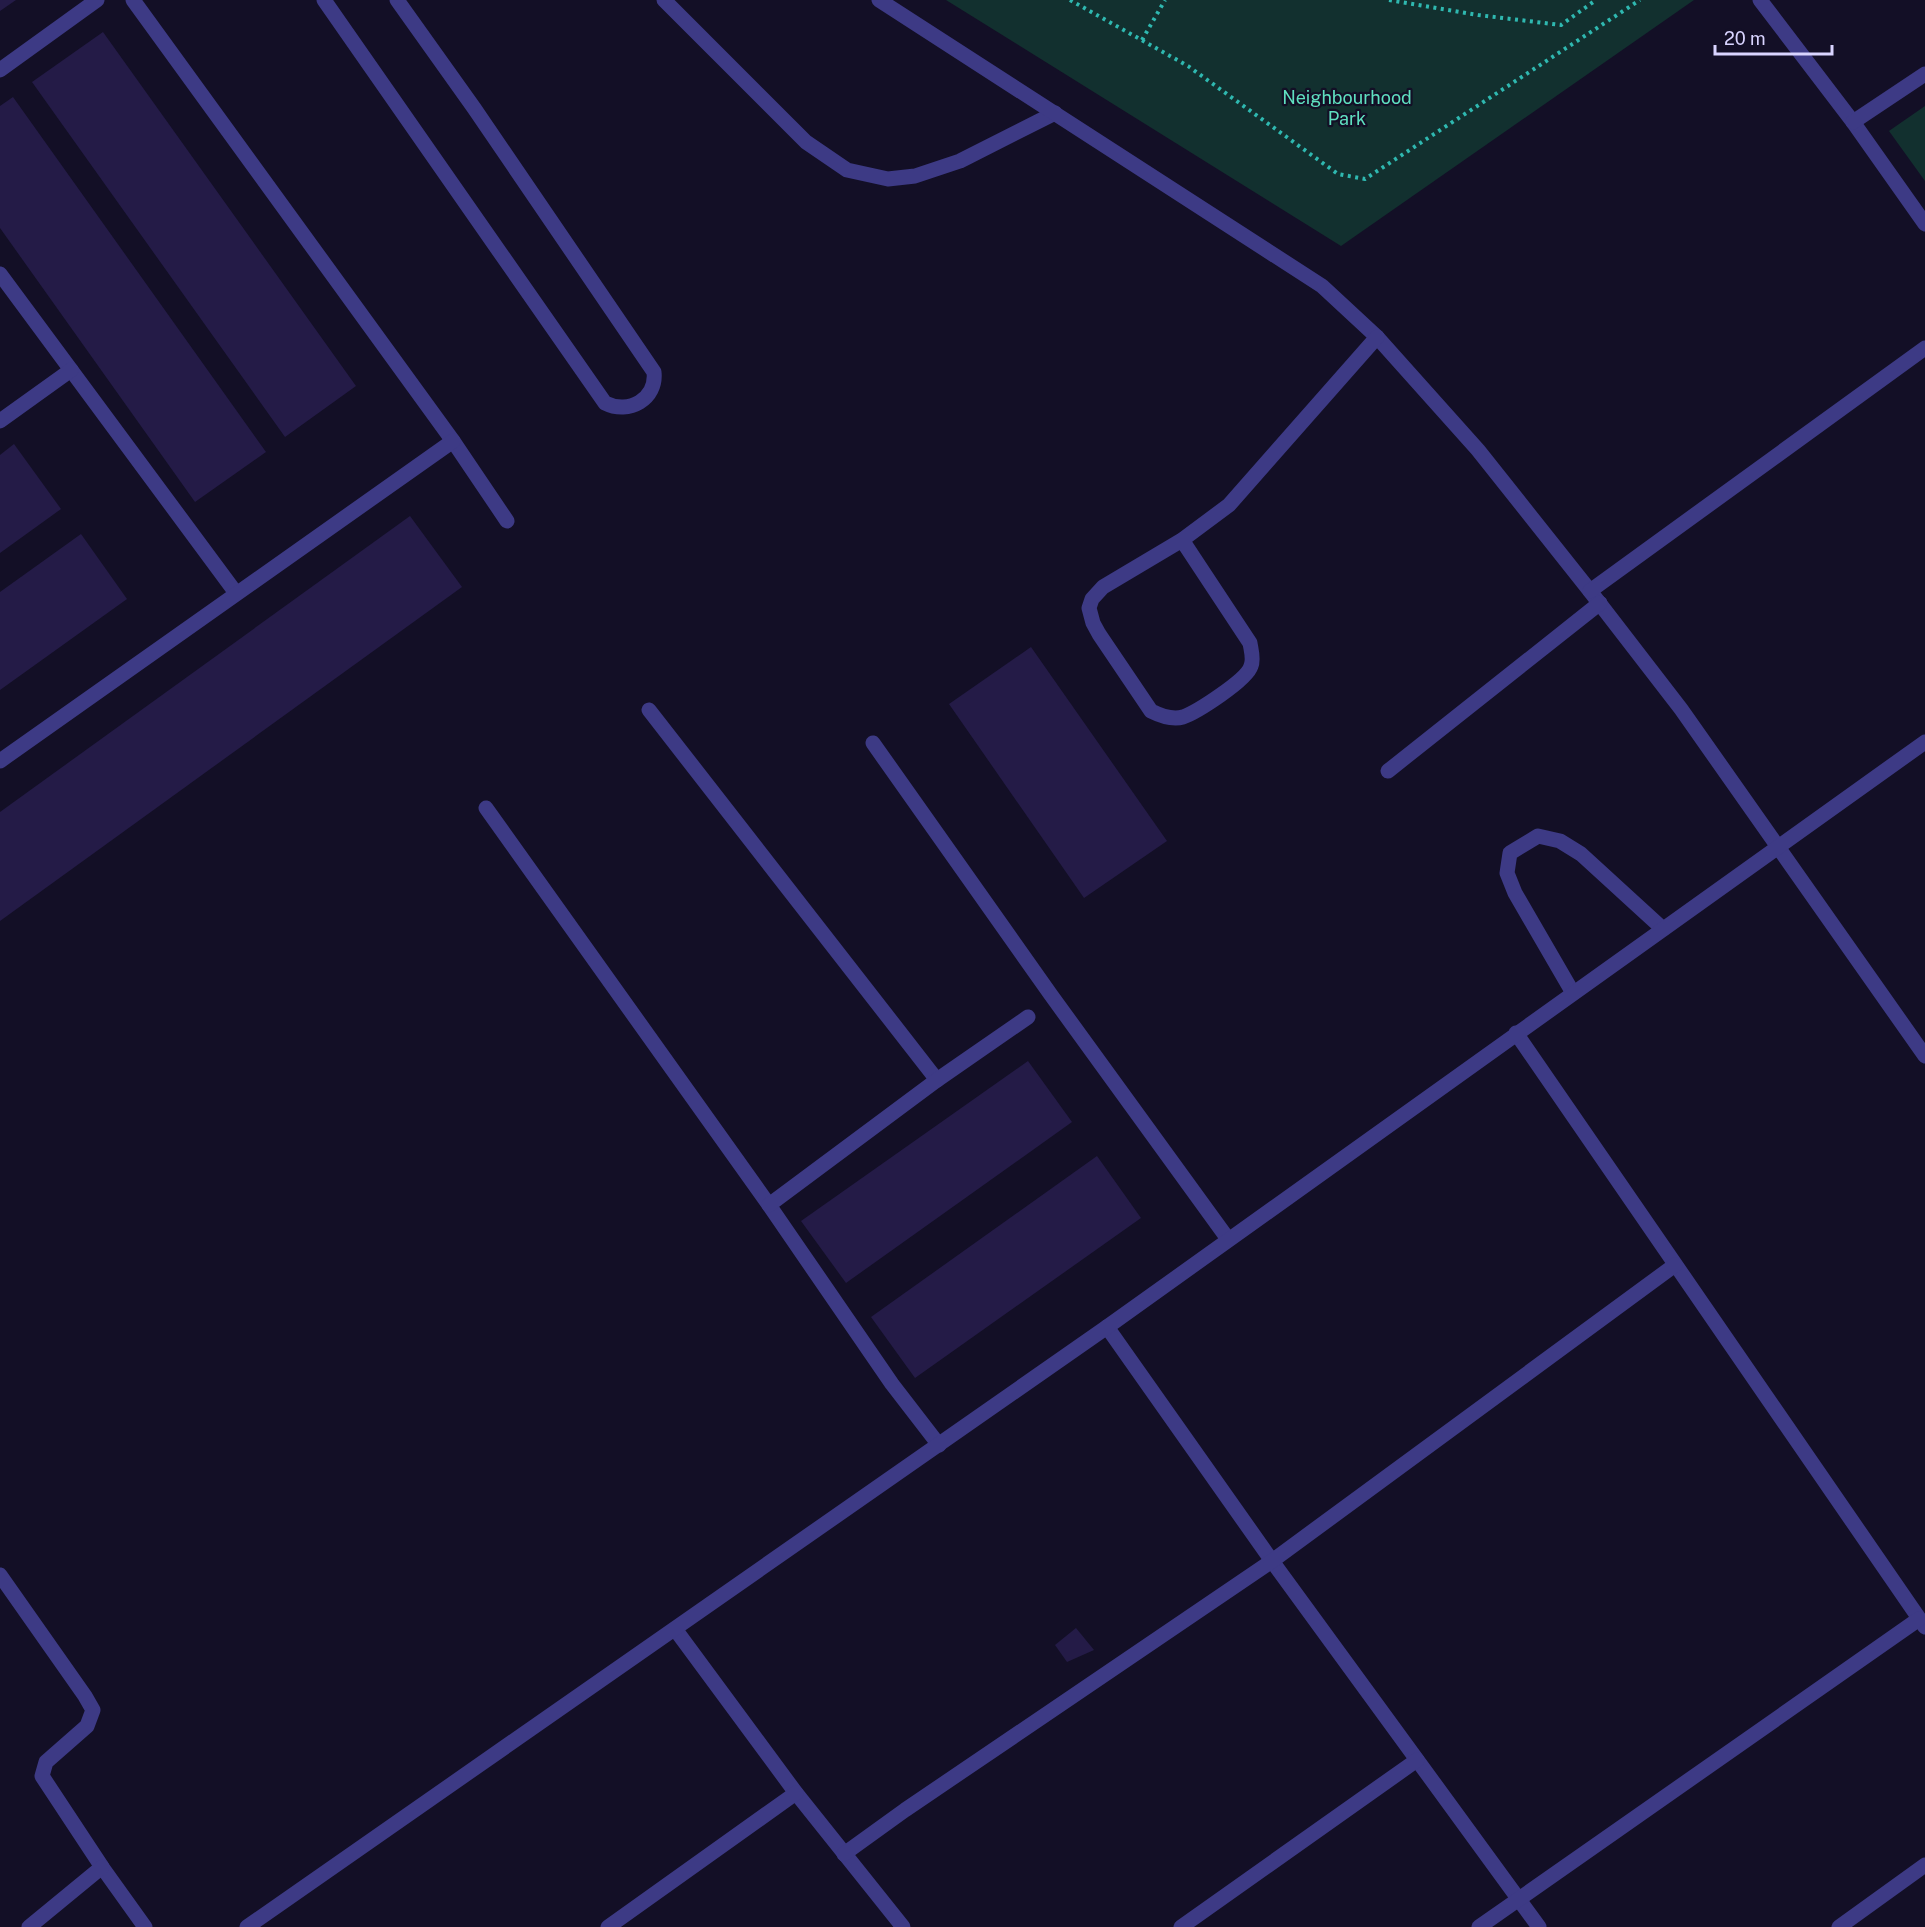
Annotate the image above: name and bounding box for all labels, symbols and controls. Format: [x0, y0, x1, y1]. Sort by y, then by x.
scale bar [1715, 18, 1832, 56]
text: 20 m [1724, 28, 1766, 49]
park label: Neighbourhood Park [1282, 87, 1412, 129]

